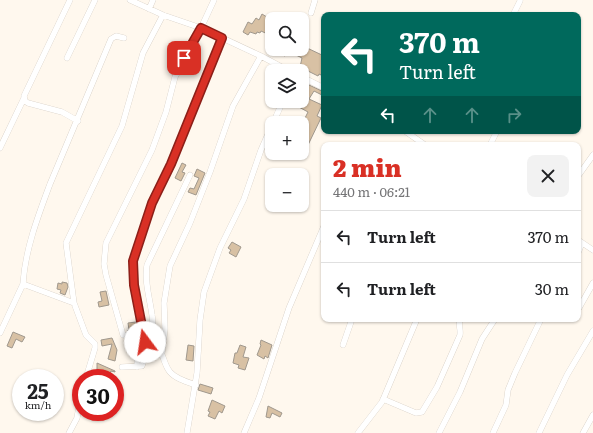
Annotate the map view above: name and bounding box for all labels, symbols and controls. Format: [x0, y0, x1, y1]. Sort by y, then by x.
map controls [265, 12, 309, 212]
button: search [265, 12, 309, 56]
text: 370 m [399, 20, 480, 62]
icon: left [333, 28, 385, 80]
pin [167, 41, 201, 75]
icon: arrive [173, 47, 195, 69]
text: Turn left [399, 58, 476, 85]
button: layers [265, 64, 309, 108]
icon: left [377, 104, 399, 126]
icon: ahead [419, 104, 441, 126]
icon: ahead [461, 104, 483, 126]
icon: right [503, 104, 525, 126]
button: + [265, 116, 309, 160]
text: 2 min [333, 149, 402, 184]
button: close [527, 155, 569, 197]
button: − [265, 168, 309, 212]
text: 440 m · 06:21 [333, 182, 410, 201]
text: Turn left [367, 225, 436, 248]
text: 370 m [527, 225, 569, 248]
icon: left [333, 226, 355, 248]
text: Turn left [367, 277, 436, 300]
text: 30 m [535, 277, 569, 300]
icon: left [333, 278, 355, 300]
position arrow [124, 321, 166, 363]
speed limit sign: 30 [72, 369, 124, 421]
text: 25 [27, 375, 49, 405]
text: km/h [25, 397, 51, 412]

